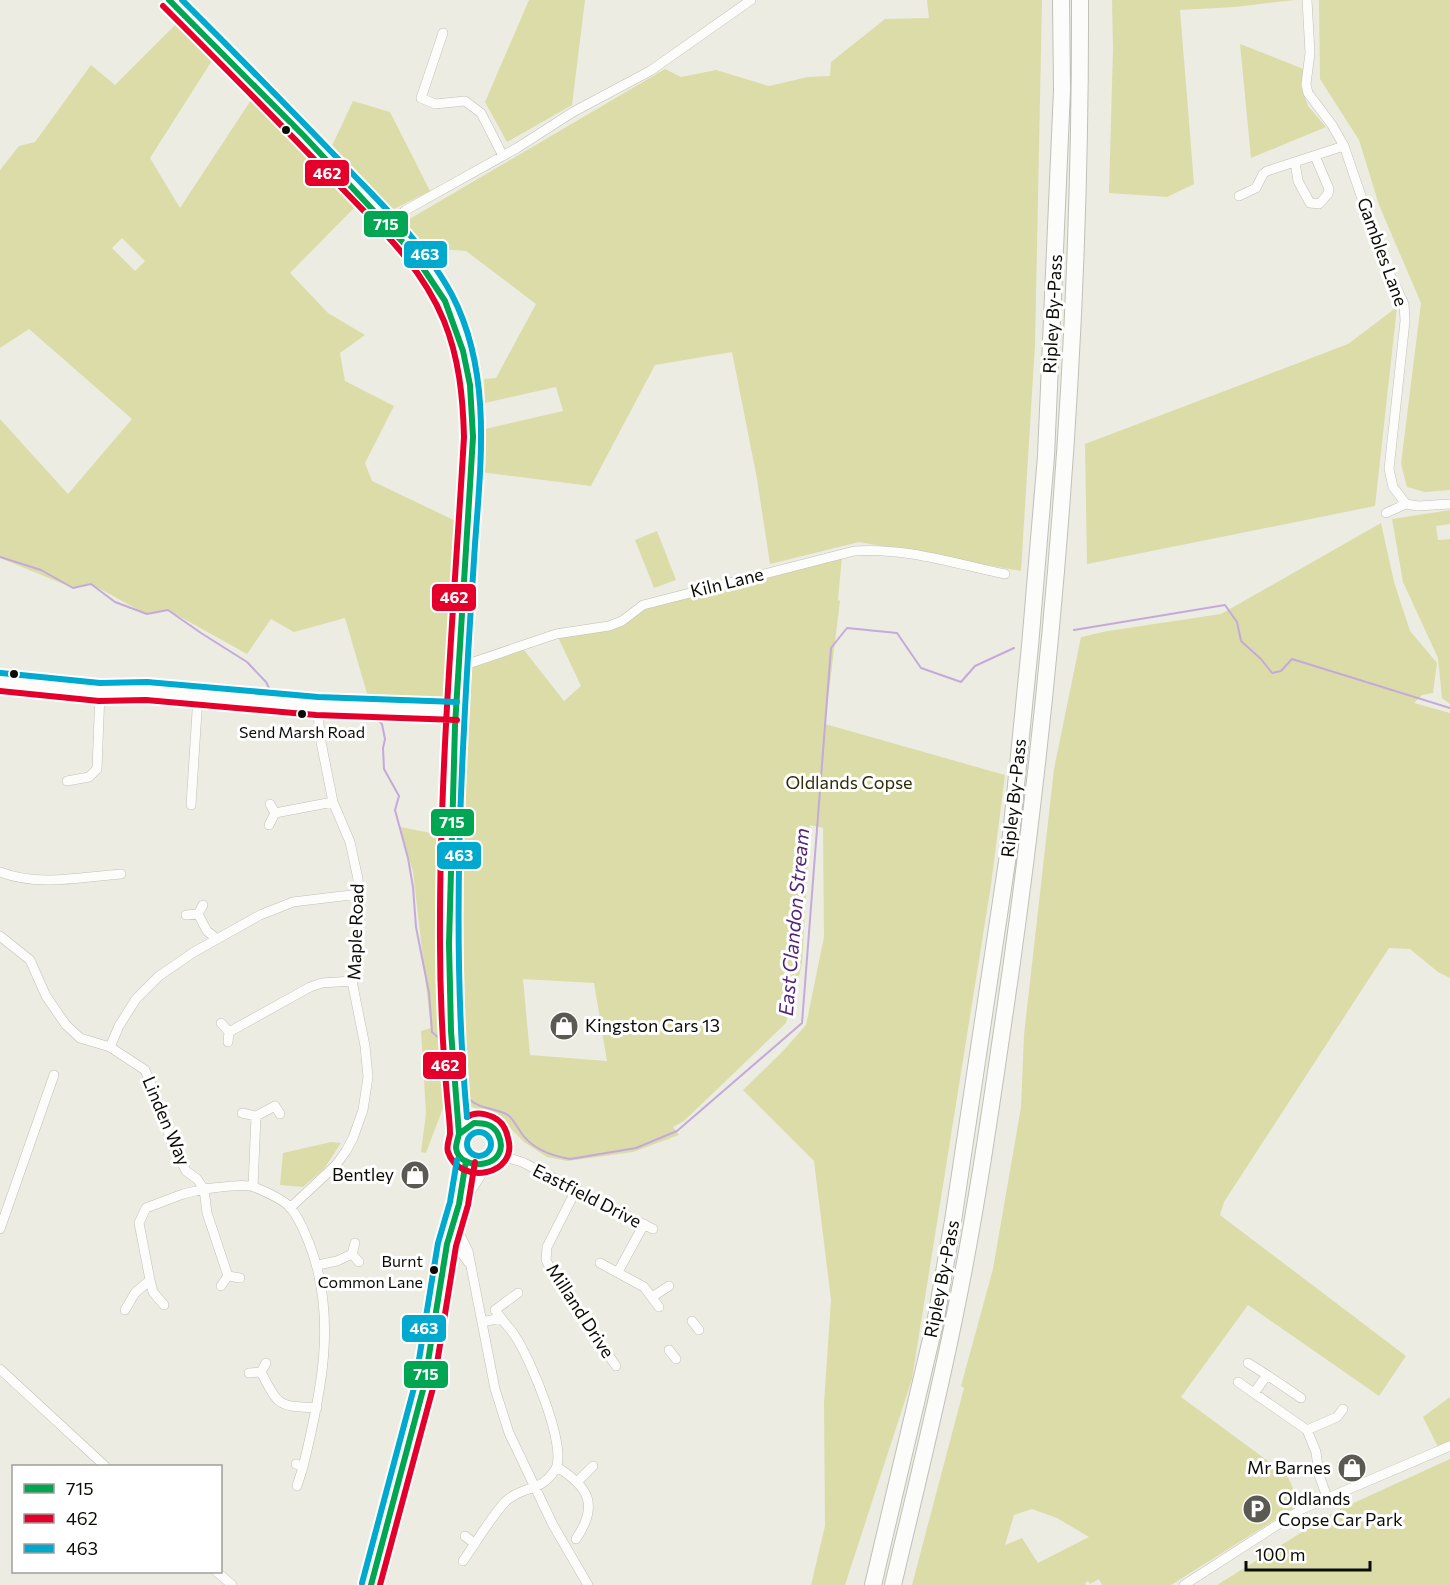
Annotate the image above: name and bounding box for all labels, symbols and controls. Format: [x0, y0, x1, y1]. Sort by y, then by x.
unlabelled marker [280, 124, 292, 136]
line badge: 462 [304, 159, 350, 187]
text: 462 [313, 163, 341, 182]
street label: Gambles Lane [1353, 194, 1413, 309]
line badge: 715 [363, 210, 409, 238]
text: 715 [373, 214, 399, 233]
line badge: 463 [403, 240, 448, 269]
text: 463 [411, 244, 439, 263]
street label: Ripley By-Pass [1038, 254, 1066, 374]
street label: Kiln Lane [688, 562, 766, 602]
line badge: 462 [431, 583, 477, 612]
text: 462 [440, 587, 468, 606]
unlabelled marker [8, 668, 20, 680]
marker: Send Marsh Road [296, 708, 308, 720]
place label: Send Marsh Road [239, 722, 365, 741]
street label: Ripley By-Pass [996, 737, 1030, 858]
park label: Oldlands Copse [785, 771, 913, 793]
line badge: 715 [430, 808, 475, 837]
text: 715 [439, 812, 465, 831]
water label: East Clandon Stream [773, 827, 813, 1017]
line badge: 463 [436, 841, 482, 870]
text: 463 [445, 845, 473, 864]
street label: Maple Road [342, 883, 368, 981]
shop icon: Kingston Cars 13 [548, 1010, 580, 1042]
place label: Kingston Cars 13 [585, 1014, 720, 1036]
line badge: 462 [422, 1051, 467, 1080]
text: 462 [431, 1055, 459, 1074]
street label: Linden Way [138, 1073, 196, 1169]
street label: Eastfield Drive [530, 1158, 645, 1232]
shop icon: Bentley [399, 1159, 431, 1191]
place label: Bentley [332, 1163, 394, 1185]
street label: Ripley By-Pass [919, 1218, 963, 1340]
place label: Burnt Common Lane [318, 1251, 423, 1291]
street label: Milland Drive [542, 1259, 619, 1362]
marker: Burnt Common Lane [428, 1264, 440, 1276]
line badge: 463 [401, 1314, 447, 1343]
text: 463 [410, 1318, 438, 1337]
line badge: 715 [403, 1360, 449, 1389]
text: 715 [413, 1364, 439, 1383]
shop icon: Mr Barnes [1336, 1452, 1368, 1484]
place label: Mr Barnes [1247, 1456, 1331, 1478]
legend [12, 1465, 222, 1573]
text: 715 [66, 1477, 94, 1499]
place label: Oldlands Copse Car Park [1278, 1487, 1403, 1530]
parking icon: Oldlands Copse Car Park [1241, 1493, 1273, 1525]
text: 462 [66, 1507, 98, 1529]
scale bar [1246, 1534, 1370, 1572]
text: 463 [66, 1537, 98, 1559]
text: 100 m [1255, 1543, 1305, 1565]

